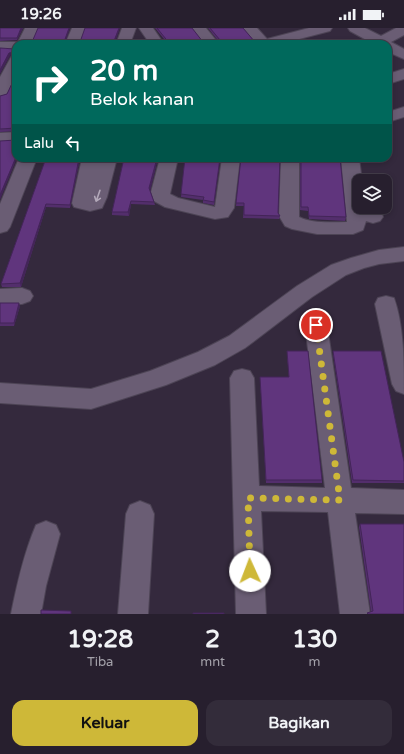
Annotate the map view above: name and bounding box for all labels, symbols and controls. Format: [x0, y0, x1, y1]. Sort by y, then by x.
text: 19:26 [20, 5, 62, 23]
text: 20 m [90, 54, 158, 88]
icon: right [24, 56, 76, 108]
text: Belok kanan [90, 88, 194, 110]
icon: left [62, 132, 84, 154]
text: Lalu [24, 134, 54, 152]
map controls [352, 174, 392, 214]
button: layers [352, 174, 392, 214]
one-way arrow [94, 189, 101, 202]
pin [299, 308, 333, 342]
icon: arrive [305, 314, 327, 336]
position arrow [229, 550, 271, 592]
text: 19:28 [67, 625, 133, 654]
text: 2 [205, 625, 220, 654]
text: 130 [292, 625, 337, 654]
text: Tiba [87, 654, 113, 670]
text: mnt [200, 654, 225, 670]
text: m [309, 654, 320, 670]
button: Keluar [12, 700, 198, 746]
button: Bagikan [206, 700, 392, 746]

